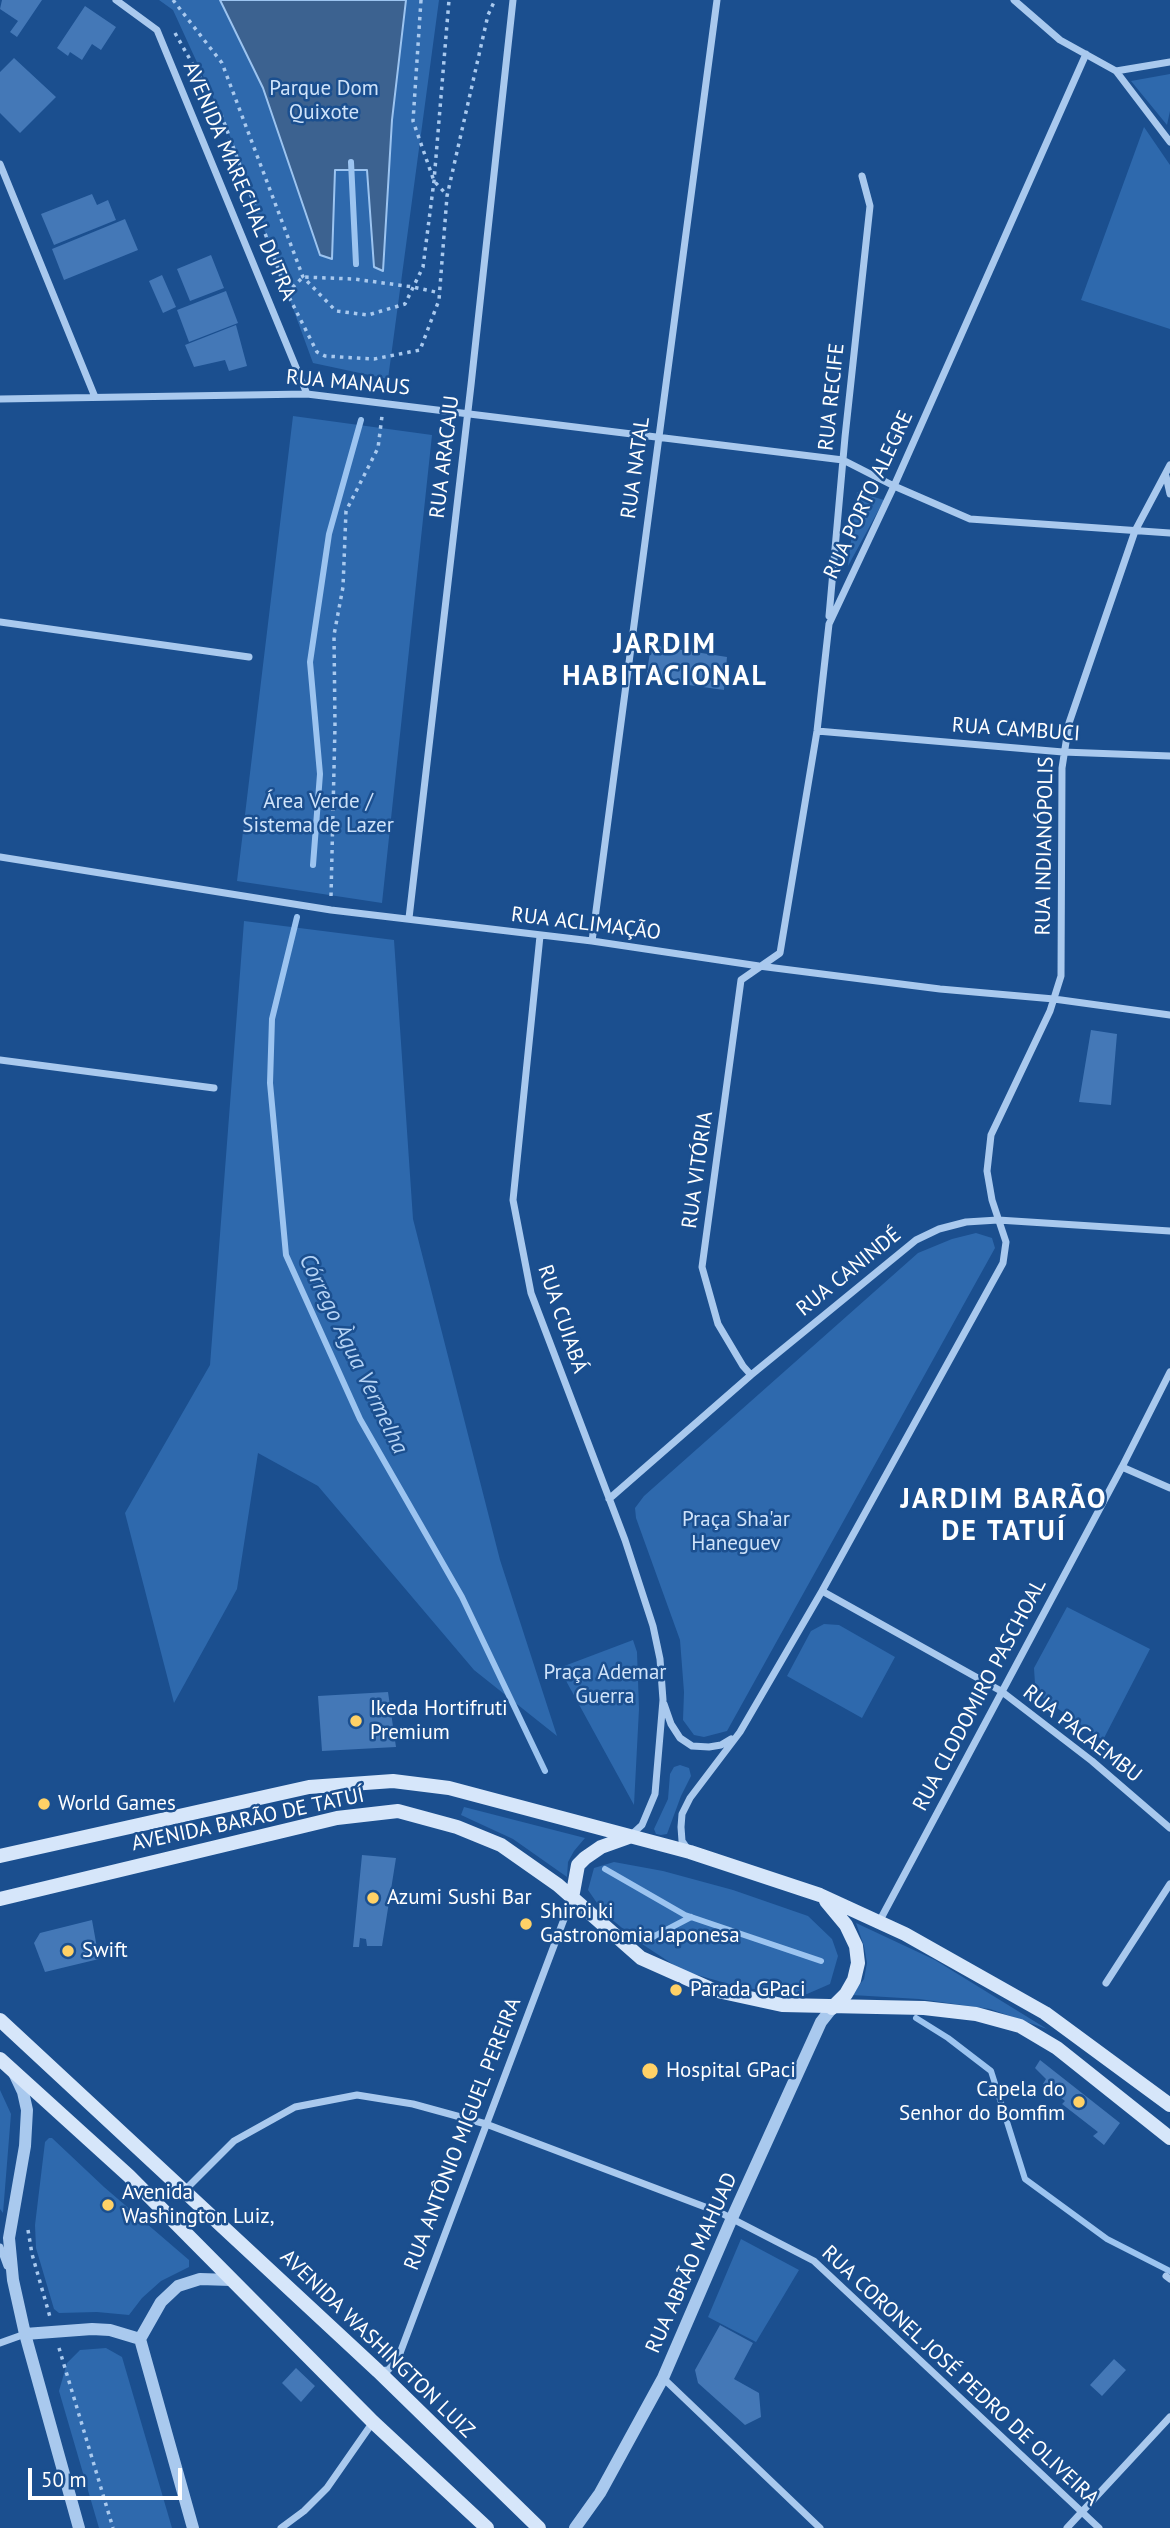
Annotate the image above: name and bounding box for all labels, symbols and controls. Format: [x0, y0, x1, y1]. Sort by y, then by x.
street label: AVENIDA MARECHAL DUTRA [177, 58, 301, 304]
park label: Parque Dom Quixote [269, 76, 379, 126]
street label: RUA RECIFE [814, 342, 850, 452]
street label: RUA MANAUS [285, 365, 411, 401]
street label: RUA ARACAJU [425, 394, 465, 520]
street label: RUA PORTO ALEGRE [819, 407, 919, 583]
street label: RUA NATAL [616, 416, 656, 520]
district label: JARDIM HABITACIONAL [564, 628, 766, 694]
street label: RUA CAMBUCI [951, 713, 1081, 747]
street label: RUA INDIANÓPOLIS [1031, 756, 1059, 936]
park label: Área Verde / Sistema de Lazer [242, 789, 394, 839]
street label: RUA ACLIMAÇÃO [510, 902, 662, 946]
street label: RUA VITÓRIA [677, 1110, 719, 1230]
street label: RUA CANINDÉ [792, 1222, 906, 1322]
water label: Córrego Àgua Vermelha [293, 1250, 413, 1458]
street label: RUA CUIABÁ [532, 1262, 592, 1376]
district label: JARDIM BARÃO DE TATUÍ [902, 1483, 1106, 1549]
park label: Praça Sha'ar Haneguev [682, 1507, 790, 1557]
street label: RUA CLODOMIRO PASCHOAL [908, 1575, 1052, 1815]
park label: Praça Ademar Guerra [544, 1660, 666, 1710]
street label: RUA PACAEMBU [1018, 1680, 1146, 1788]
place label: Ikeda Hortifruti Premium [370, 1696, 508, 1746]
marker: Ikeda Hortifruti Premium [348, 1713, 364, 1729]
street label: AVENIDA BARÃO DE TATUÍ [129, 1783, 367, 1857]
place label: World Games [58, 1791, 176, 1817]
marker: World Games [36, 1796, 52, 1812]
place label: Azumi Sushi Bar [387, 1885, 532, 1911]
marker: Azumi Sushi Bar [365, 1890, 381, 1906]
place label: Shiroi ki Gastronomia Japonesa [540, 1899, 740, 1949]
marker: Shiroi ki Gastronomia Japonesa [518, 1916, 534, 1932]
place label: Swift [82, 1938, 128, 1964]
marker: Swift [60, 1943, 76, 1959]
place label: Parada GPaci [690, 1977, 806, 2003]
marker: Parada GPaci [668, 1982, 684, 1998]
street label: RUA ANTÔNIO MIGUEL PEREIRA [399, 1994, 527, 2274]
place label: Hospital GPaci [666, 2058, 796, 2084]
marker: Hospital GPaci [640, 2061, 660, 2081]
place label: Capela do Senhor do Bomfim [899, 2077, 1065, 2127]
marker: Capela do Senhor do Bomfim [1071, 2094, 1087, 2110]
street label: RUA ABRÃO MAHUAD [641, 2169, 743, 2357]
place label: Avenida Washington Luiz, [122, 2180, 274, 2230]
marker: Avenida Washington Luiz, [100, 2197, 116, 2213]
street label: RUA CORONEL JOSÉ PEDRO DE OLIVEIRA [816, 2241, 1104, 2511]
street label: AVENIDA WASHINGTON LUIZ [275, 2245, 479, 2443]
scale bar [32, 2454, 186, 2498]
text: 50 m [41, 2466, 87, 2493]

